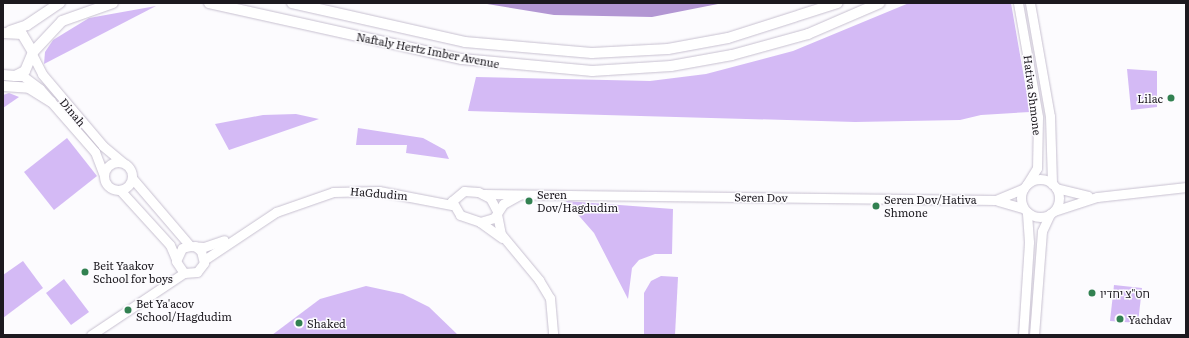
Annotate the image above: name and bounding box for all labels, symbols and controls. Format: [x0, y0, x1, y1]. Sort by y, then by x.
street label: Naftaly Hertz Imber Avenue [355, 30, 501, 70]
street label: Hativa Shmone [1022, 54, 1044, 136]
place label: Lilac [1137, 91, 1163, 105]
marker: Lilac [1166, 93, 1176, 103]
street label: Dinah [57, 95, 89, 129]
street label: HaGdudim [350, 184, 408, 202]
place label: Seren Dov/Hagdudim [537, 188, 618, 214]
street label: Seren Dov [734, 190, 788, 204]
place label: Seren Dov/Hativa Shmone [884, 193, 977, 219]
marker: Seren Dov/Hagdudim [524, 196, 534, 206]
marker: Seren Dov/Hativa Shmone [871, 201, 881, 211]
place label: Beit Yaakov School for boys [93, 259, 173, 285]
marker: Beit Yaakov School for boys [80, 267, 90, 277]
place label: חט"צ יחדיו [1100, 286, 1150, 300]
marker: חט"צ יחדיו [1087, 288, 1097, 298]
place label: Bet Ya'acov School/Hagdudim [136, 297, 232, 323]
marker: Bet Ya'acov School/Hagdudim [123, 305, 133, 315]
place label: Yachdav [1128, 312, 1172, 326]
marker: Yachdav [1115, 314, 1125, 324]
place label: Shaked [307, 316, 346, 330]
marker: Shaked [294, 318, 304, 328]

